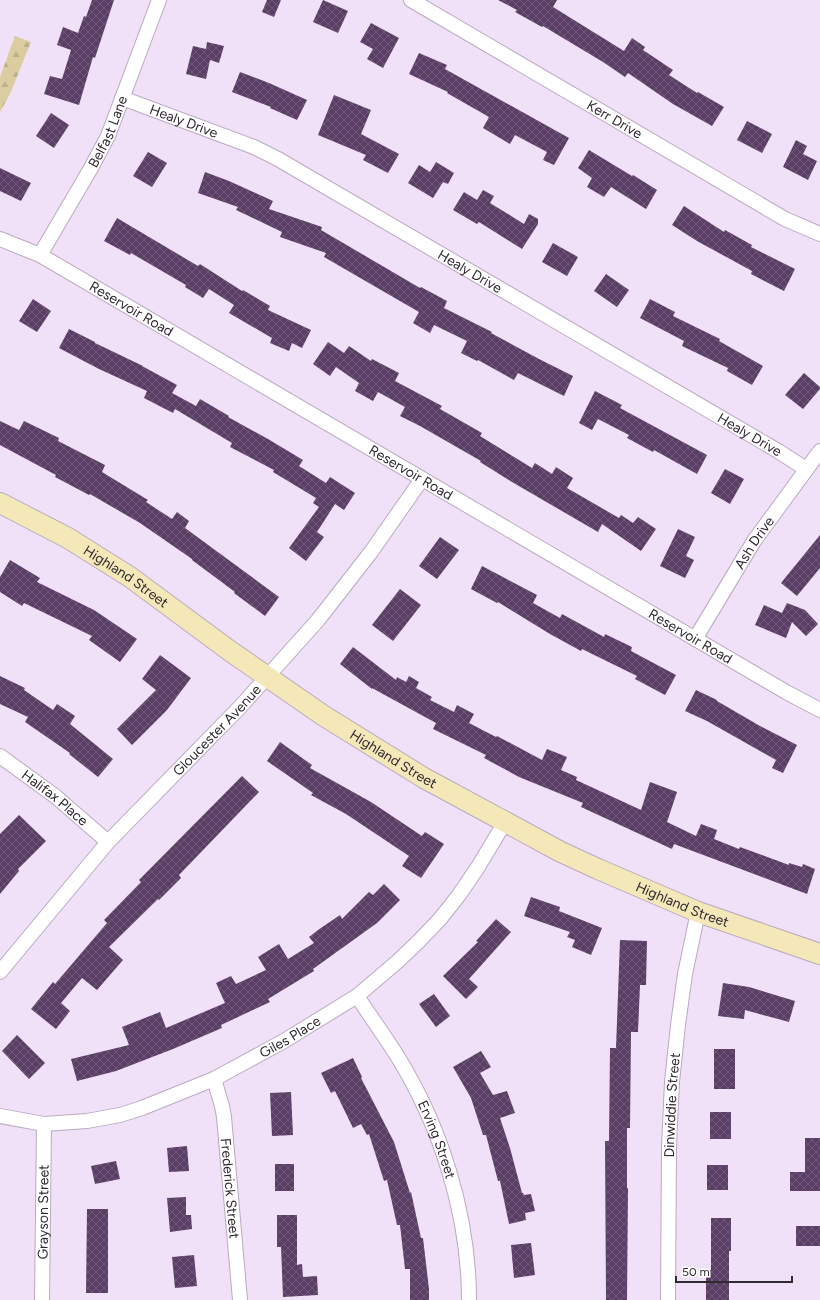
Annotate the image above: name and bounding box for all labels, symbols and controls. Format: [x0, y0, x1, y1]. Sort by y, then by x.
street label: Belfast Lane [85, 93, 131, 171]
street label: Kerr Drive [584, 97, 646, 143]
street label: Healy Drive [147, 101, 221, 142]
street label: Healy Drive [435, 246, 505, 297]
street label: Reservoir Road [86, 278, 176, 340]
street label: Healy Drive [714, 410, 785, 461]
street label: Reservoir Road [366, 442, 456, 504]
street label: Ash Drive [731, 513, 778, 572]
street label: Highland Street [80, 542, 171, 611]
street label: Reservoir Road [645, 605, 735, 668]
street label: Gloucester Avenue [169, 681, 265, 780]
street label: Highland Street [347, 726, 440, 792]
street label: Halifax Place [18, 767, 91, 830]
street label: Highland Street [633, 878, 731, 931]
street label: Giles Place [257, 1012, 324, 1062]
street label: Dinwiddie Street [661, 1052, 684, 1158]
street label: Erving Street [414, 1098, 459, 1181]
street label: Frederick Street [217, 1137, 243, 1239]
street label: Grayson Street [34, 1164, 53, 1260]
scale bar [676, 1258, 792, 1284]
text: 50 m [682, 1265, 710, 1279]

